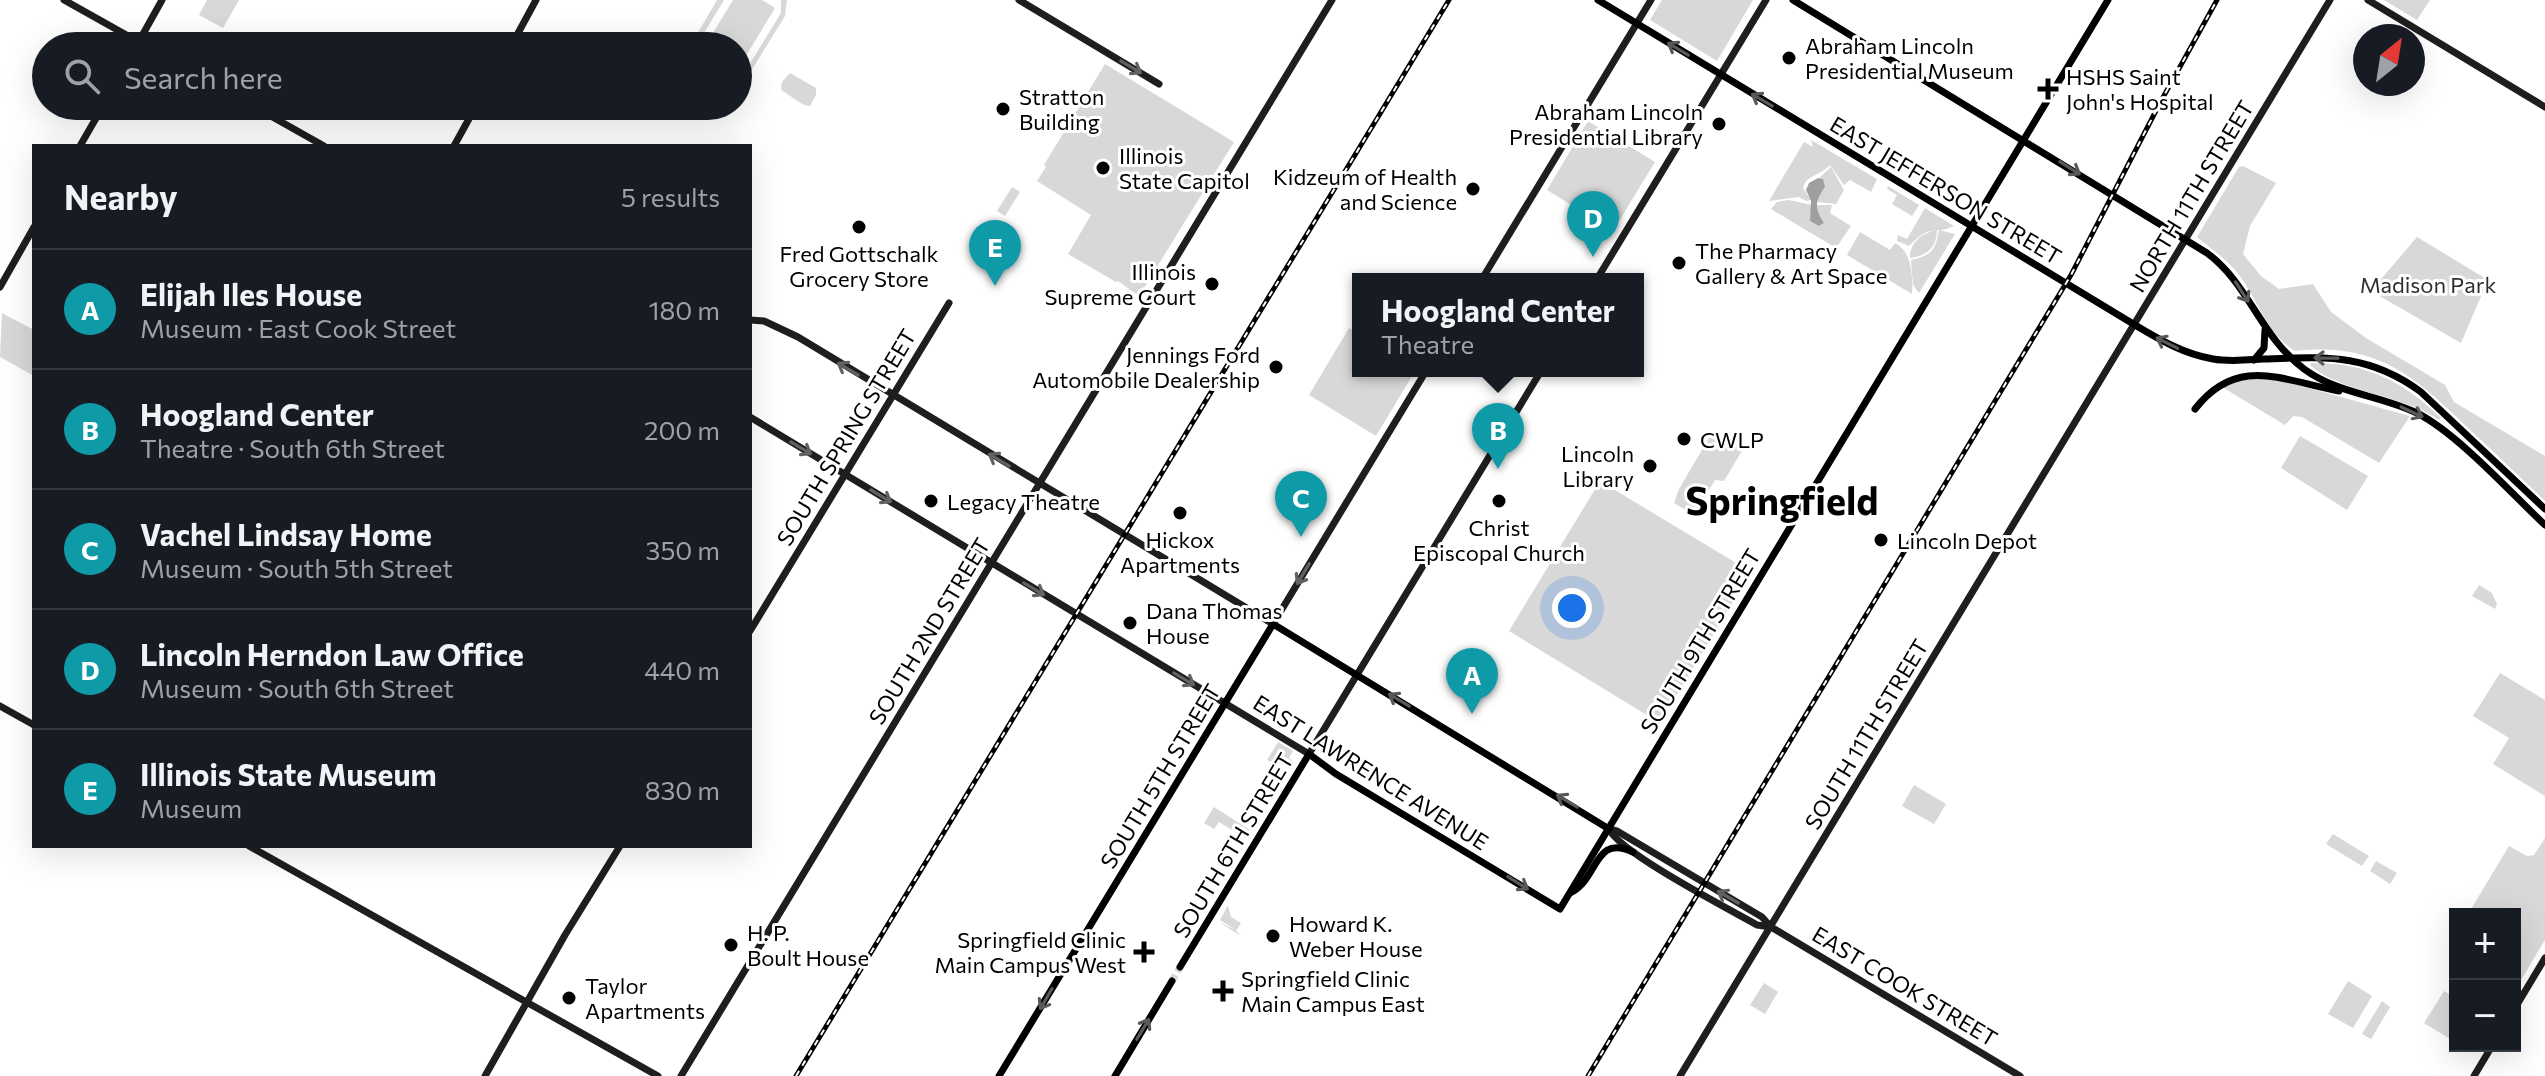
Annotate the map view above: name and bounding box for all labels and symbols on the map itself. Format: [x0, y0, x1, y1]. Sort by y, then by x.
north arrow [2353, 24, 2425, 96]
place label: Abraham Lincoln Presidential Museum [1805, 32, 2014, 84]
one-way arrow [1667, 41, 1690, 57]
marker: Abraham Lincoln Presidential Museum [1780, 49, 1798, 67]
one-way arrow [1119, 59, 1142, 75]
place label: HSHS Saint John's Hospital [2066, 63, 2214, 115]
marker: HSHS Saint John's Hospital [2037, 78, 2059, 100]
place label: Stratton Building [1019, 83, 1104, 135]
one-way arrow [1751, 92, 1774, 108]
street label: NORTH 11TH STREET [2123, 95, 2259, 297]
place label: Abraham Lincoln Presidential Library [1509, 98, 1703, 150]
marker: Stratton Building [994, 100, 1012, 118]
street label: EAST JEFFERSON STREET [1825, 110, 2067, 270]
marker: Abraham Lincoln Presidential Library [1710, 115, 1728, 133]
place label: Illinois State Capitol [1119, 142, 1250, 194]
marker: Illinois State Capitol [1094, 159, 1112, 177]
one-way arrow [2058, 160, 2081, 176]
place label: Kidzeum of Health and Science [1273, 163, 1457, 215]
marker: Kidzeum of Health and Science [1464, 180, 1482, 198]
pin: D [1567, 191, 1619, 257]
marker: Fred Gottschalk Grocery Store [850, 218, 868, 236]
pin: E [969, 220, 1021, 286]
place label: The Pharmacy Gallery & Art Space [1695, 237, 1887, 289]
place label: Fred Gottschalk Grocery Store [780, 240, 939, 292]
marker: The Pharmacy Gallery & Art Space [1670, 254, 1688, 272]
place label: Illinois Supreme Court [1044, 258, 1196, 310]
park label: Madison Park [2360, 271, 2496, 298]
marker: Illinois Supreme Court [1203, 275, 1221, 293]
one-way arrow [2234, 280, 2250, 303]
street label: SOUTH SPRING STREET [771, 324, 921, 550]
one-way arrow [2156, 335, 2180, 351]
place label: Jennings Ford Automobile Dealership [1032, 341, 1260, 393]
one-way arrow [2313, 350, 2340, 365]
marker: Jennings Ford Automobile Dealership [1267, 358, 1285, 376]
one-way arrow [837, 360, 860, 376]
pin: B [1472, 403, 1524, 469]
one-way arrow [2399, 405, 2424, 420]
place label: CWLP [1700, 426, 1764, 453]
marker: CWLP [1675, 430, 1693, 448]
one-way arrow [789, 440, 812, 456]
place label: Lincoln Library [1561, 440, 1634, 492]
one-way arrow [988, 452, 1011, 468]
marker: Lincoln Library [1641, 457, 1659, 475]
pin: C [1275, 471, 1327, 537]
district label: Springfield [1685, 476, 1879, 523]
one-way arrow [869, 488, 892, 504]
place label: Legacy Theatre [947, 488, 1100, 515]
marker: Legacy Theatre [922, 492, 940, 510]
marker: Christ Episcopal Church [1490, 492, 1508, 510]
marker: Hickox Apartments [1171, 504, 1189, 522]
place label: Christ Episcopal Church [1413, 514, 1585, 566]
place label: Hickox Apartments [1120, 526, 1240, 578]
place label: Lincoln Depot [1897, 527, 2037, 554]
marker: Lincoln Depot [1872, 531, 1890, 549]
street label: SOUTH 2ND STREET [863, 533, 995, 729]
street label: SOUTH 9TH STREET [1634, 544, 1766, 738]
one-way arrow [1295, 562, 1311, 585]
one-way arrow [1022, 581, 1045, 597]
your location [1552, 588, 1592, 628]
place label: Dana Thomas House [1146, 597, 1283, 649]
marker: Dana Thomas House [1121, 614, 1139, 632]
street label: SOUTH 11TH STREET [1799, 634, 1933, 834]
pin: A [1446, 648, 1498, 714]
one-way arrow [1172, 672, 1195, 688]
street label: SOUTH 5TH STREET [1094, 679, 1226, 873]
street label: EAST LAWRENCE AVENUE [1249, 688, 1493, 856]
one-way arrow [1388, 692, 1411, 708]
street label: SOUTH 6TH STREET [1167, 748, 1299, 942]
one-way arrow [1556, 793, 1579, 809]
one-way arrow [1506, 876, 1529, 892]
one-way arrow [1717, 889, 1740, 905]
place label: Howard K. Weber House [1289, 910, 1423, 962]
place label: H. P. Boult House [747, 919, 869, 971]
street label: EAST COOK STREET [1808, 920, 2002, 1052]
place label: Springfield Clinic Main Campus West [934, 926, 1126, 978]
marker: Howard K. Weber House [1264, 927, 1282, 945]
marker: H. P. Boult House [722, 936, 740, 954]
marker: Springfield Clinic Main Campus West [1133, 941, 1155, 963]
place label: Springfield Clinic Main Campus East [1241, 965, 1425, 1017]
place label: Taylor Apartments [585, 972, 705, 1024]
marker: Springfield Clinic Main Campus East [1212, 980, 1234, 1002]
one-way arrow [1038, 987, 1054, 1010]
marker: Taylor Apartments [560, 989, 578, 1007]
one-way arrow [1135, 1018, 1151, 1041]

